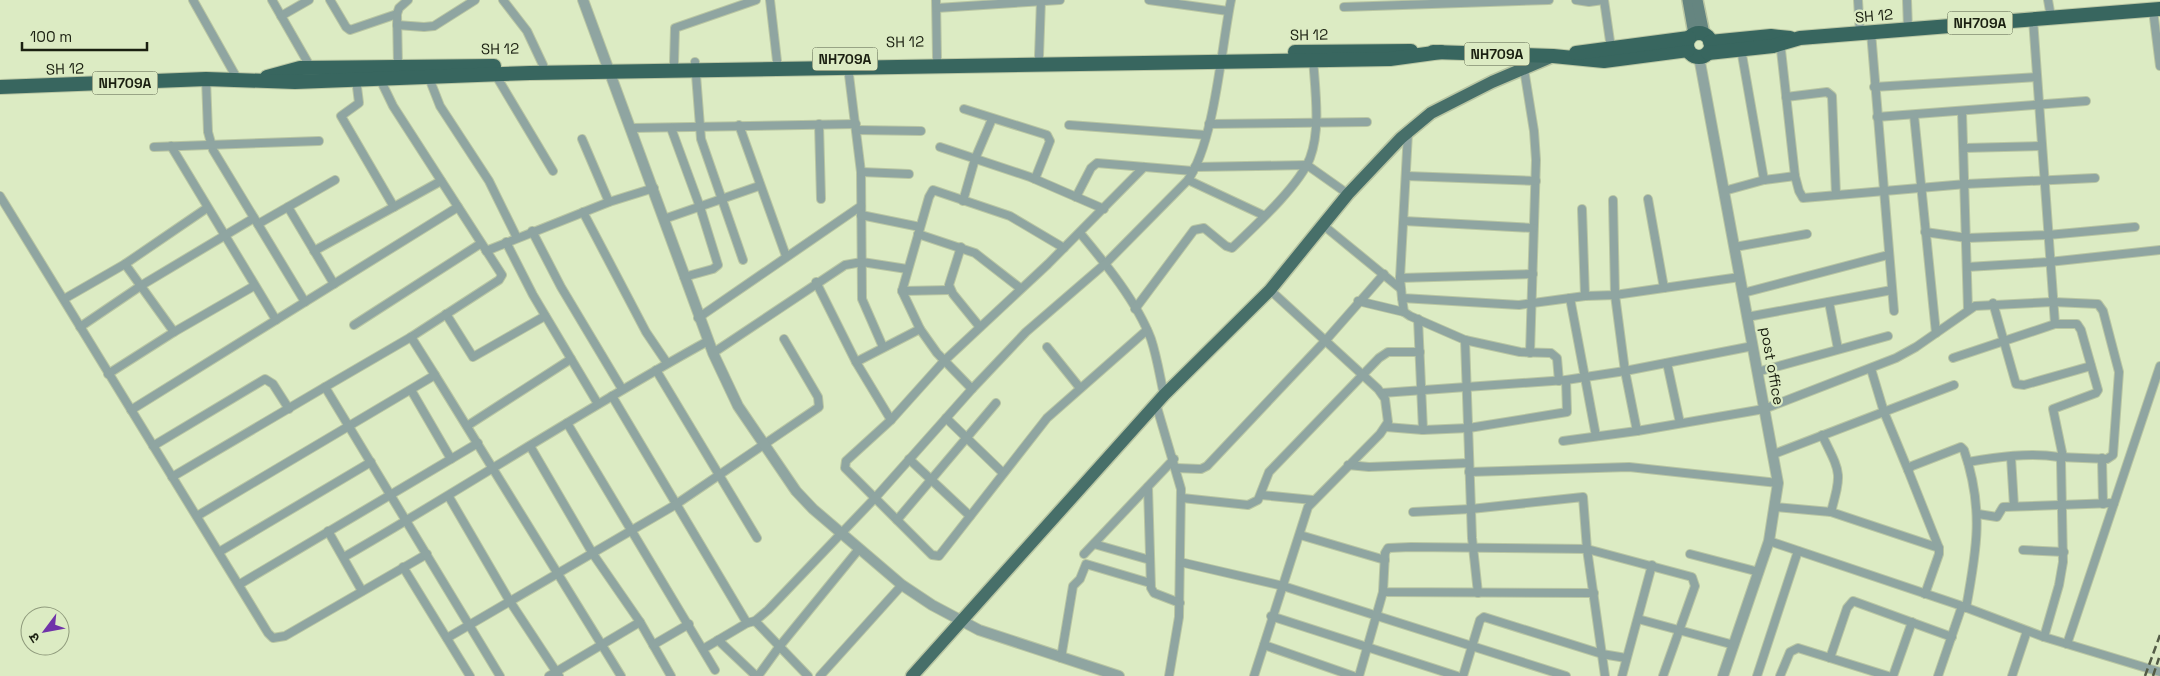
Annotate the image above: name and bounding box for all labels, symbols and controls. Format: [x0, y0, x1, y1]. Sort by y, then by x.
street label: SH 12 [1854, 4, 1894, 27]
road number: NH709A [1948, 12, 2012, 34]
scale bar [22, 20, 148, 52]
street label: SH 12 [1290, 25, 1328, 44]
text: 100 m [30, 27, 72, 46]
street label: SH 12 [886, 32, 924, 51]
street label: SH 12 [481, 39, 519, 58]
road number: NH709A [1464, 42, 1530, 66]
road number: NH709A [812, 48, 878, 70]
street label: SH 12 [46, 58, 84, 79]
road number: NH709A [92, 72, 158, 95]
street label: post office [1756, 325, 1789, 407]
north arrow [20, 606, 70, 656]
text: उ [24, 629, 44, 646]

